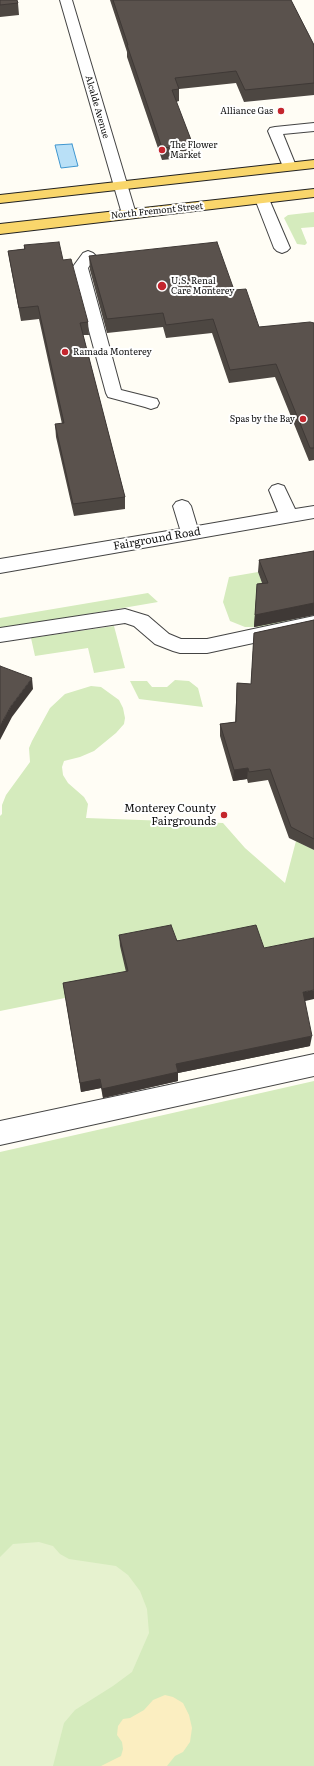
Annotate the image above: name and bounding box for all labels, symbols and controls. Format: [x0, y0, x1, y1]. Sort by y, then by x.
street label: Alcalde Avenue [83, 74, 111, 140]
place label: Alliance Gas [220, 106, 273, 116]
marker: Alliance Gas [276, 106, 286, 116]
place label: The Flower Market [170, 140, 217, 161]
marker: The Flower Market [157, 145, 167, 155]
street label: North Fremont Street [110, 201, 204, 221]
place label: U.S. Renal Care Monterey [171, 276, 234, 297]
marker: U.S. Renal Care Monterey [156, 280, 168, 292]
marker: Ramada Monterey [60, 347, 70, 357]
place label: Ramada Monterey [73, 347, 152, 357]
place label: Spas by the Bay [230, 414, 295, 424]
marker: Spas by the Bay [298, 414, 308, 424]
street label: Fairground Road [112, 525, 202, 553]
place label: Monterey County Fairgrounds [124, 802, 216, 828]
marker: Monterey County Fairgrounds [219, 810, 229, 820]

